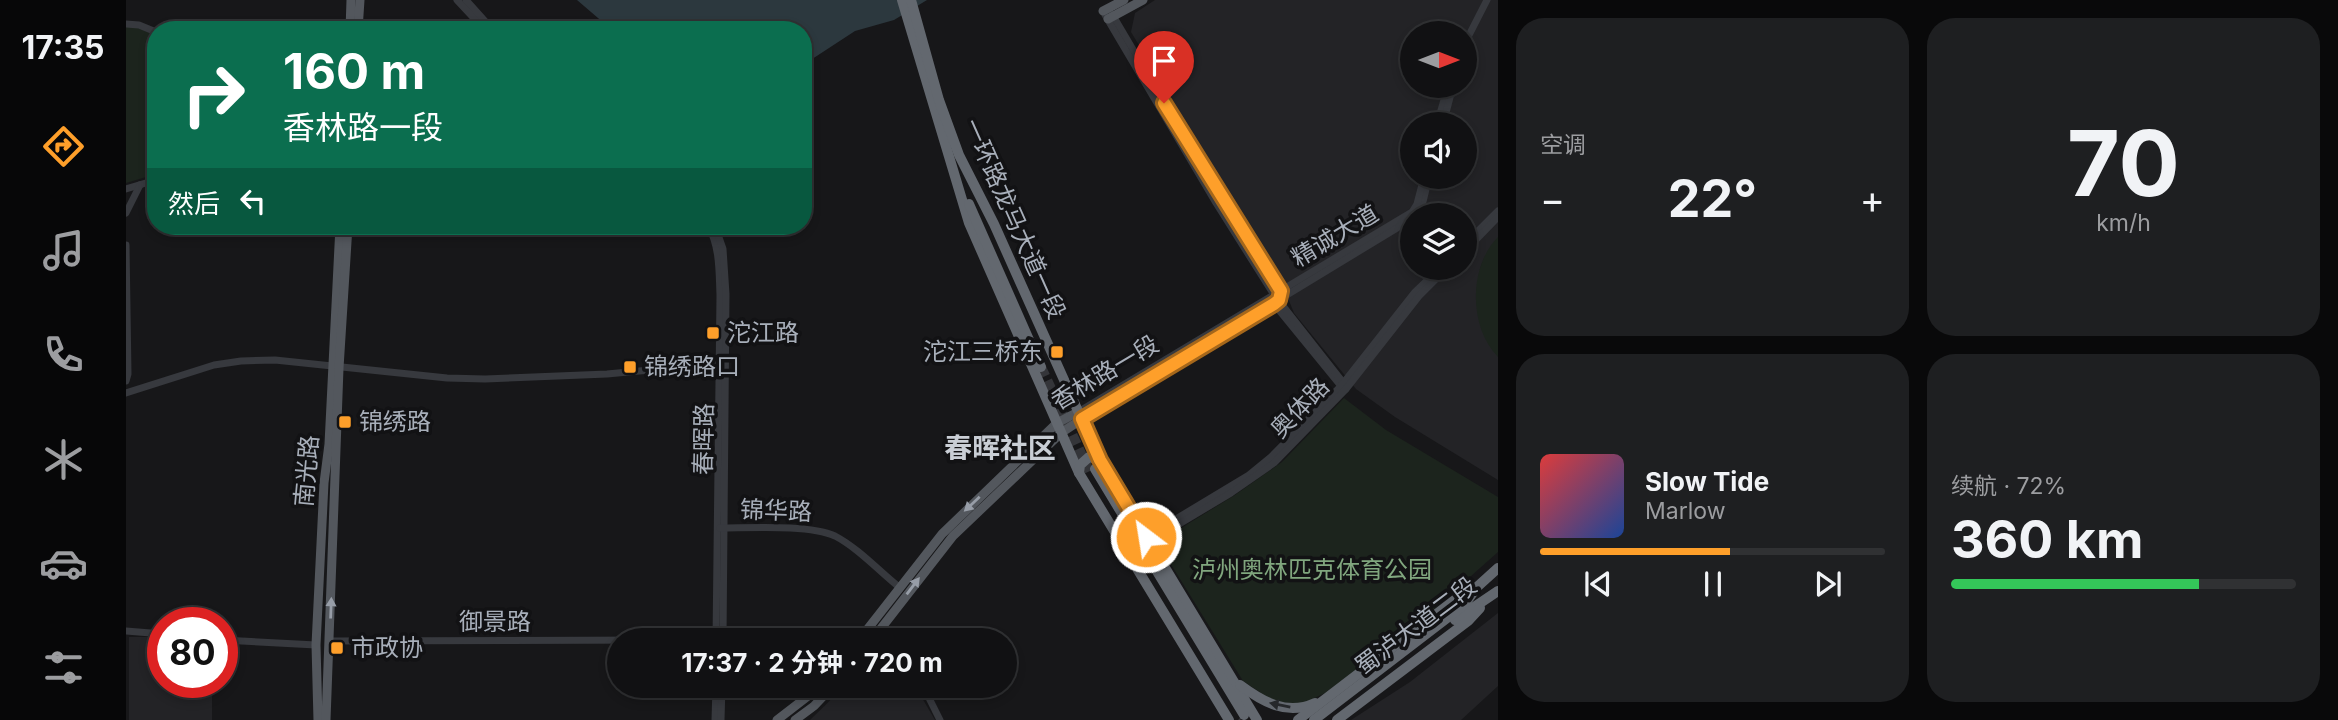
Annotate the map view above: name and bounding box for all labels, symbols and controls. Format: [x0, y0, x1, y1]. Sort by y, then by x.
north arrow [1400, 21, 1477, 98]
map controls [1400, 21, 1477, 280]
text: 17:35 [21, 28, 105, 67]
pin [1134, 31, 1194, 103]
text: 160 m [283, 42, 425, 101]
icon: arrive [1145, 42, 1183, 80]
icon: right [168, 49, 259, 140]
text: 香林路一段 [283, 108, 443, 147]
text: 70 [2067, 108, 2180, 218]
button: sound [1400, 112, 1477, 189]
street label: 一环路龙马大道一段 [957, 114, 1072, 323]
icon: directions [39, 122, 88, 171]
text: 空调 [1540, 131, 1586, 159]
text: 22° [1668, 167, 1757, 230]
text: − [1540, 176, 1565, 222]
text: + [1860, 176, 1885, 222]
icon: left [234, 182, 272, 220]
text: 然后 [168, 188, 220, 219]
street label: 精诚大道 [1286, 198, 1383, 273]
button: layers [1400, 203, 1477, 280]
text: km/h [2096, 209, 2151, 237]
icon: music [39, 226, 88, 275]
place label: 沱江路 [727, 318, 799, 347]
marker: 沱江路 [705, 325, 721, 341]
street label: 香林路一段 [1046, 329, 1164, 416]
icon: phone [39, 330, 88, 379]
place label: 沱江三桥东 [923, 337, 1043, 366]
marker: 沱江三桥东 [1049, 344, 1065, 360]
place label: 锦绣路口 [644, 352, 740, 381]
marker: 锦绣路口 [622, 359, 638, 375]
street label: 奥体路 [1264, 372, 1335, 444]
street label: 春晖路 [688, 403, 719, 475]
place label: 锦绣路 [359, 407, 431, 436]
marker: 锦绣路 [337, 414, 353, 430]
district label: 春晖社区 [944, 431, 1056, 465]
street label: 南光路 [289, 434, 324, 508]
icon: climate [39, 435, 88, 484]
text: Slow Tide [1645, 466, 1769, 497]
text: 续航 · 72% [1951, 472, 2066, 500]
street label: 锦华路 [740, 495, 813, 526]
one-way arrow [963, 496, 981, 512]
text: Marlow [1645, 497, 1725, 525]
position arrow [1109, 500, 1183, 574]
text: 360 km [1951, 508, 2143, 571]
icon: car [39, 539, 88, 588]
park label: 泸州奥林匹克体育公园 [1192, 555, 1432, 584]
icon: previous [1579, 565, 1617, 603]
icon: pause [1694, 565, 1732, 603]
icon: next [1809, 565, 1847, 603]
street label: 蜀泸大道二段 [1349, 571, 1482, 681]
one-way arrow [906, 577, 920, 595]
one-way arrow [326, 597, 337, 619]
speed limit sign: 80 [147, 607, 238, 698]
street label: 御景路 [459, 607, 531, 636]
place label: 市政协 [351, 633, 423, 662]
marker: 市政协 [329, 640, 345, 656]
icon: filters [39, 643, 88, 692]
text: 17:37 · 2 分钟 · 720 m [681, 647, 943, 678]
one-way arrow [1269, 700, 1291, 711]

